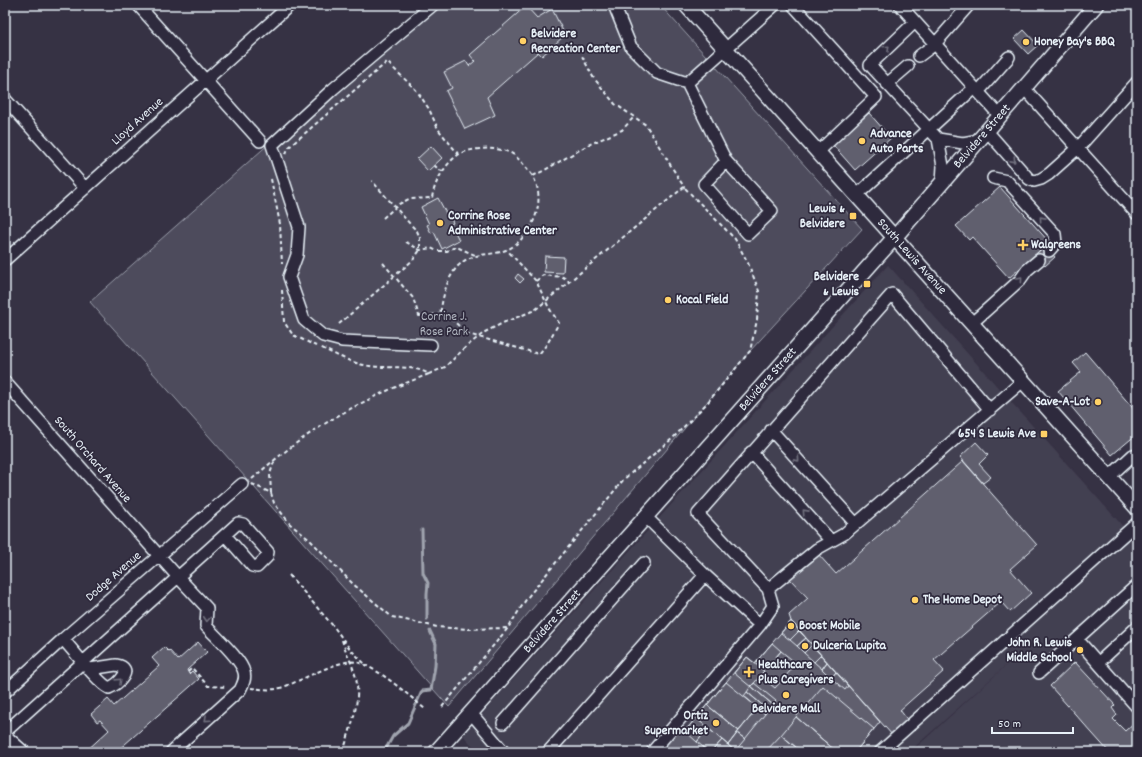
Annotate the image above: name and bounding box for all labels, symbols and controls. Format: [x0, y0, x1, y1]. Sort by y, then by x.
place label: Belvidere Recreation Center [531, 25, 622, 59]
place label: Honey Bay's BBQ [1034, 33, 1115, 52]
marker: Belvidere Recreation Center [518, 36, 528, 46]
marker: Honey Bay's BBQ [1021, 37, 1031, 47]
one-way arrow [882, 46, 890, 53]
street label: Lloyd Avenue [108, 93, 168, 151]
street label: Belvidere Street [949, 100, 1016, 173]
place label: Advance Auto Parts [870, 125, 924, 159]
marker: Advance Auto Parts [857, 136, 867, 146]
one-way arrow [1008, 155, 1015, 163]
place label: Lewis & Belvidere [800, 200, 845, 234]
place label: Corrine Rose Administrative Center [448, 207, 558, 241]
marker: Lewis & Belvidere [848, 211, 858, 221]
street label: South Lewis Avenue [872, 214, 951, 299]
one-way arrow [1039, 217, 1046, 224]
marker: Corrine Rose Administrative Center [435, 218, 445, 228]
place label: Walgreens [1031, 236, 1082, 255]
marker: Walgreens [1018, 240, 1028, 250]
place label: Belvidere & Lewis [814, 268, 860, 302]
one-way arrow [1016, 276, 1023, 284]
marker: Belvidere & Lewis [862, 279, 872, 289]
place label: Kocal Field [676, 291, 728, 310]
marker: Kocal Field [663, 295, 673, 305]
park label: Corrine J. Rose Park [420, 308, 468, 342]
street label: Belvidere Street [734, 343, 802, 416]
place label: Save-A-Lot [1035, 393, 1090, 412]
marker: Save-A-Lot [1093, 397, 1103, 407]
street label: South Orchard Avenue [49, 412, 135, 508]
place label: 654 S Lewis Ave [958, 425, 1036, 444]
marker: 654 S Lewis Ave [1039, 429, 1049, 439]
one-way arrow [792, 454, 800, 462]
one-way arrow [802, 509, 810, 517]
street label: Dodge Avenue [82, 547, 146, 607]
street label: Belvidere Street [519, 585, 586, 657]
place label: The Home Depot [923, 591, 1002, 610]
marker: The Home Depot [910, 595, 920, 605]
one-way arrow [202, 616, 211, 622]
place label: Boost Mobile [799, 617, 860, 636]
marker: Boost Mobile [786, 621, 796, 631]
place label: John R. Lewis Middle School [1006, 634, 1073, 668]
place label: Dulceria Lupita [813, 637, 887, 656]
marker: Dulceria Lupita [800, 641, 810, 651]
marker: John R. Lewis Middle School [1075, 645, 1085, 655]
place label: Healthcare Plus Caregivers [758, 656, 834, 690]
marker: Healthcare Plus Caregivers [743, 666, 755, 678]
one-way arrow [114, 679, 121, 686]
marker: Belvidere Mall [781, 690, 791, 700]
place label: Belvidere Mall [752, 700, 821, 719]
place label: Ortiz Supermarket [644, 707, 709, 741]
scale bar [992, 709, 1073, 735]
one-way arrow [205, 714, 212, 721]
text: 50 m [998, 716, 1021, 733]
marker: Ortiz Supermarket [711, 718, 721, 728]

